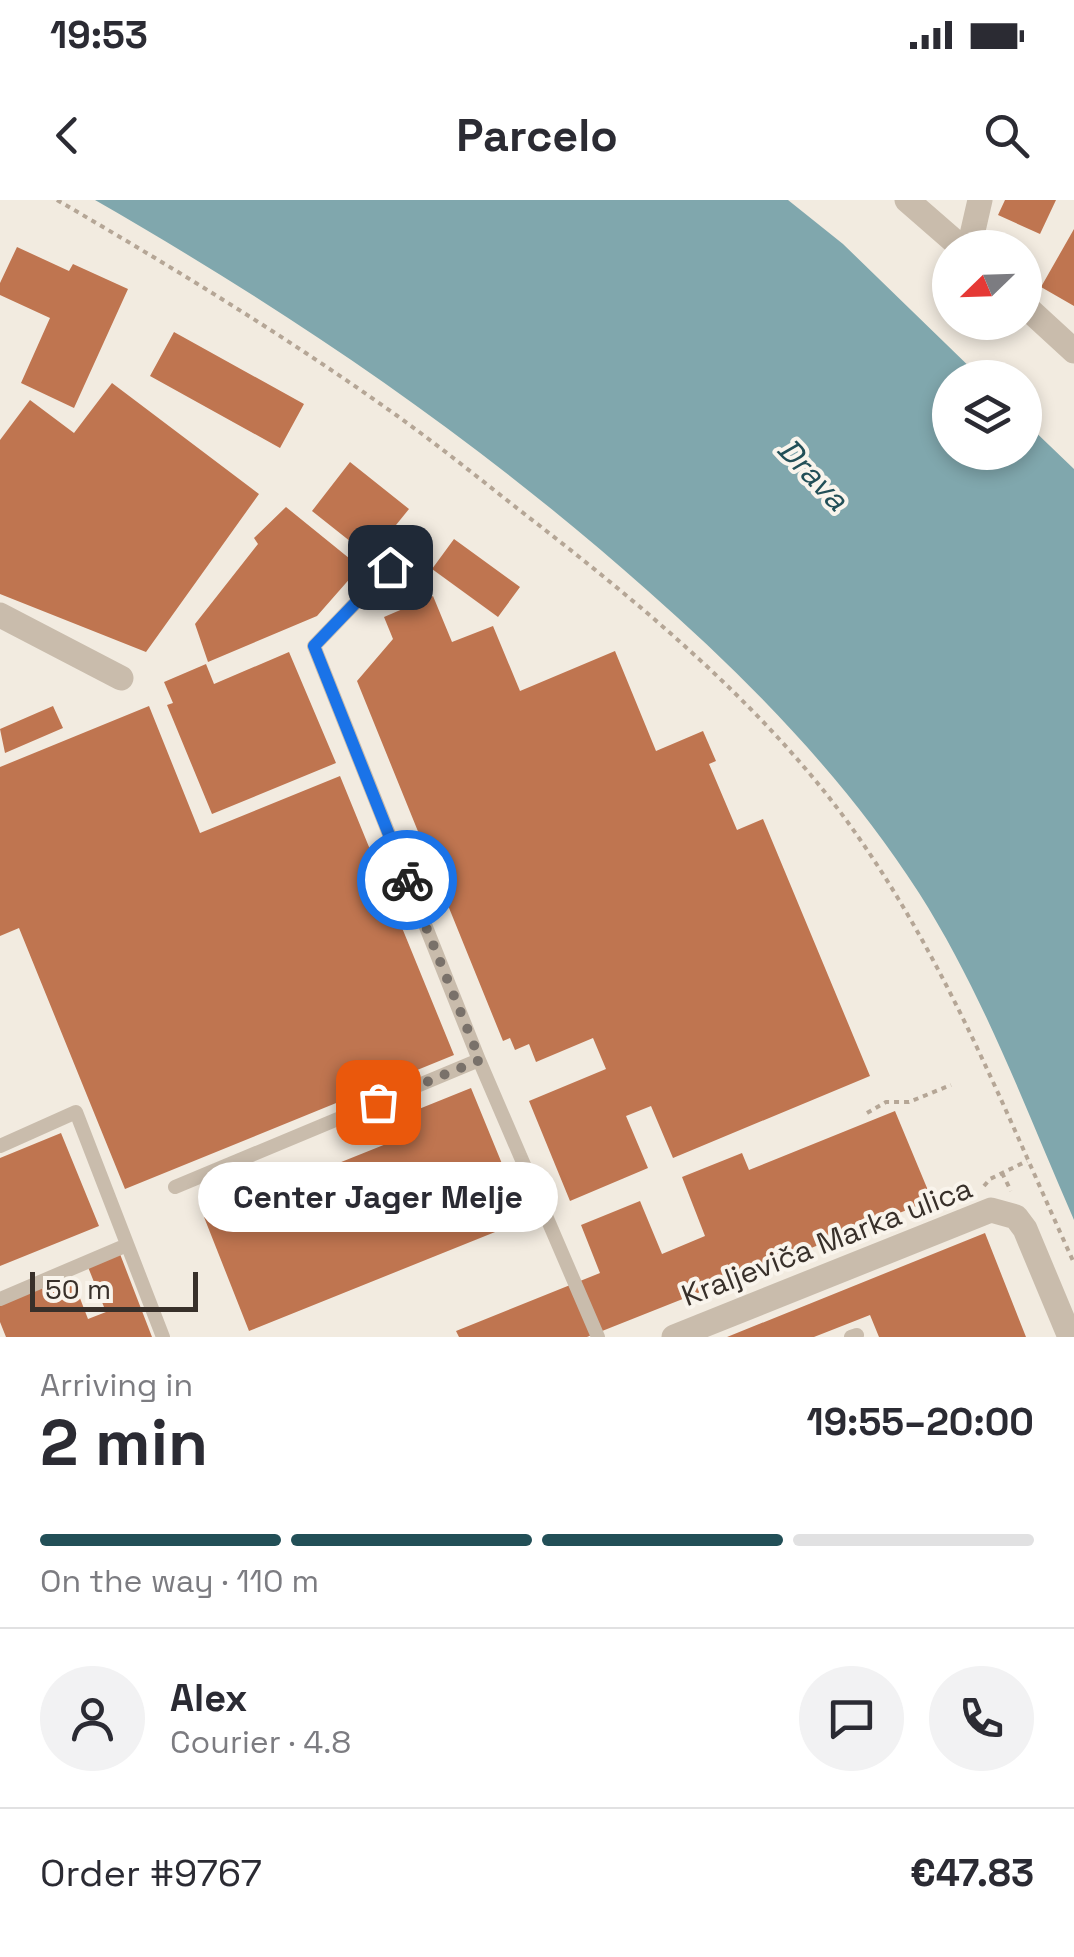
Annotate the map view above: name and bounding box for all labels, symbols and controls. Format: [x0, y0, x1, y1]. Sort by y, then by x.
text: 19:53 [50, 11, 148, 59]
text: Parcelo [456, 107, 618, 164]
icon: back [40, 108, 95, 163]
icon: search [979, 108, 1034, 163]
north arrow [932, 230, 1042, 340]
map controls [932, 230, 1042, 470]
button: layers [932, 360, 1042, 470]
water label: Drava [769, 429, 857, 519]
pin [348, 525, 433, 610]
icon: home [363, 540, 418, 595]
courier [357, 830, 457, 930]
icon: bike [380, 853, 435, 908]
pin [336, 1060, 421, 1145]
icon: bag [351, 1075, 406, 1130]
callout: Center Jager Melje [198, 1162, 558, 1232]
street label: Kraljeviča Marka ulica [676, 1168, 978, 1315]
text: Center Jager Melje [233, 1177, 523, 1217]
scale bar [30, 1267, 198, 1312]
text: 50 m [45, 1271, 111, 1307]
text: Arriving in [40, 1365, 193, 1405]
text: 19:55–20:00 [806, 1398, 1034, 1446]
text: 2 min [40, 1401, 208, 1484]
text: On the way · 110 m [40, 1561, 319, 1601]
button: person [40, 1666, 145, 1771]
button: chat [799, 1666, 904, 1771]
button: phone [929, 1666, 1034, 1771]
text: Alex [170, 1674, 247, 1722]
text: Courier · 4.8 [170, 1722, 351, 1762]
text: Order #9767 [40, 1849, 262, 1897]
text: €47.83 [910, 1849, 1034, 1897]

